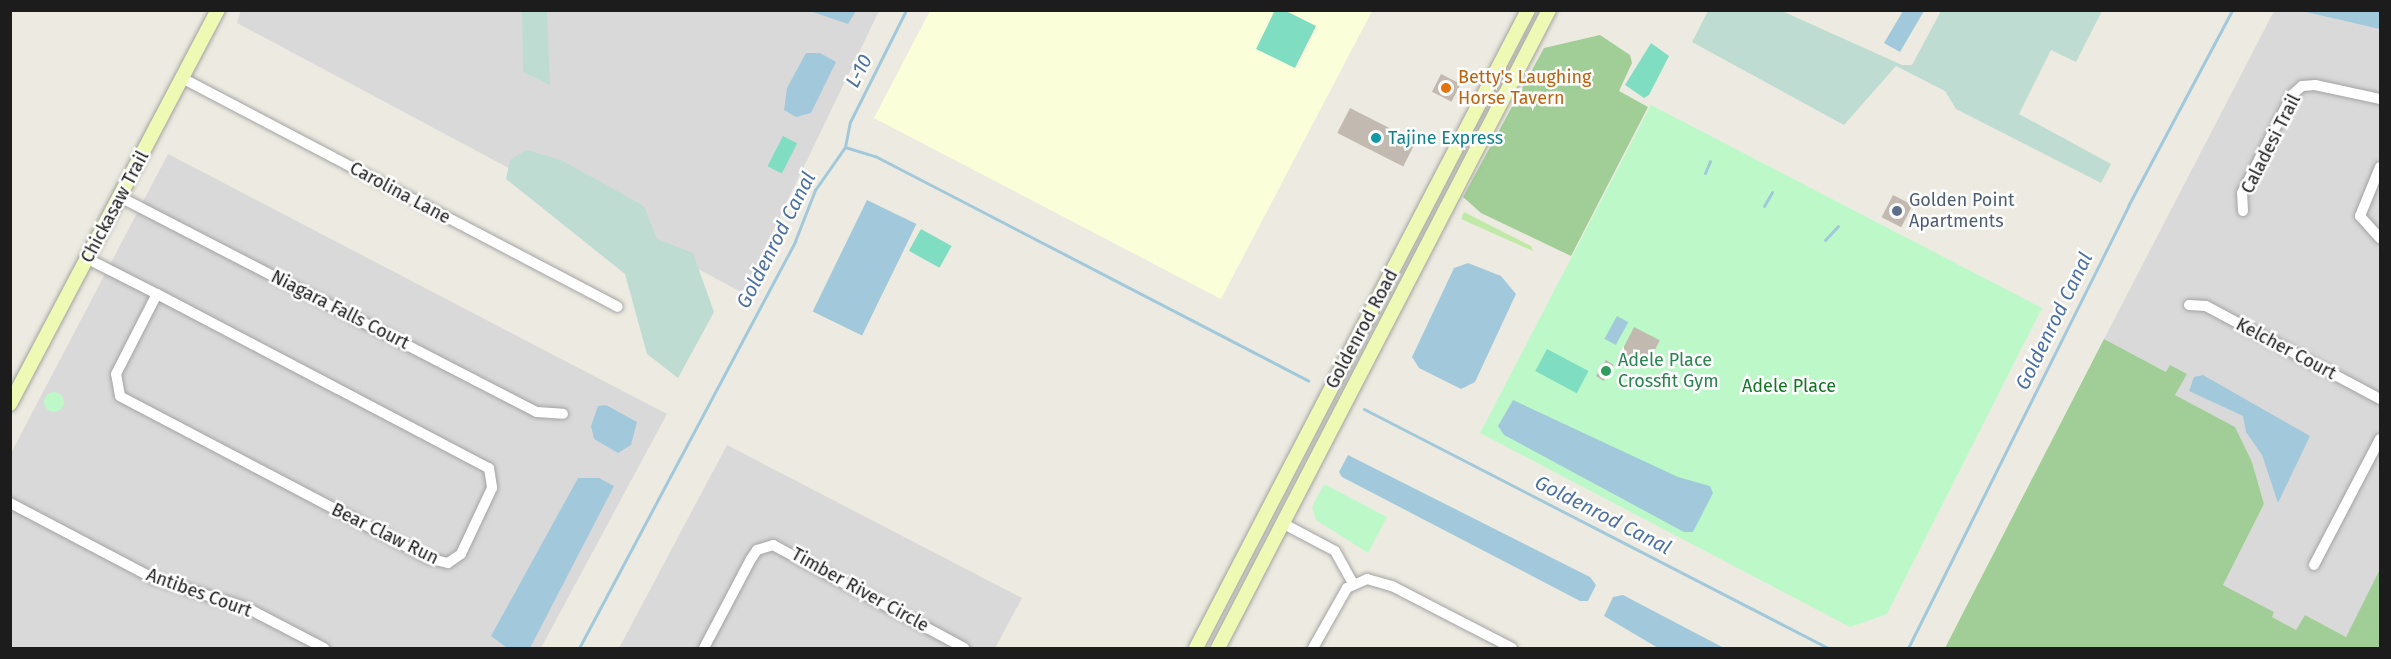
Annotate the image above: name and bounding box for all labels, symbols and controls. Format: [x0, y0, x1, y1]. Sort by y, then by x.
water label: L-10 [841, 50, 877, 92]
place label: Betty's Laughing Horse Tavern [1458, 67, 1591, 110]
marker: Betty's Laughing Horse Tavern [1439, 81, 1453, 95]
street label: Caladesi Trail [2237, 91, 2305, 197]
place label: Tajine Express [1388, 127, 1503, 149]
marker: Tajine Express [1369, 131, 1383, 145]
street label: Chickasaw Trail [76, 147, 154, 267]
street label: Carolina Lane [346, 157, 454, 229]
water label: Goldenrod Canal [731, 168, 821, 312]
place label: Golden Point Apartments [1909, 190, 2014, 232]
marker: Golden Point Apartments [1890, 204, 1904, 218]
water label: Goldenrod Canal [2010, 248, 2098, 394]
street label: Niagara Falls Court [267, 266, 413, 354]
street label: Goldenrod Road [1321, 266, 1403, 392]
street label: Kelcher Court [2232, 314, 2340, 384]
place label: Adele Place Crossfit Gym [1618, 350, 1719, 392]
marker: Adele Place Crossfit Gym [1599, 364, 1613, 378]
park label: Adele Place [1742, 375, 1836, 397]
water label: Goldenrod Canal [1531, 470, 1675, 560]
street label: Bear Claw Run [328, 499, 442, 569]
street label: Timber River Circle [788, 543, 932, 637]
street label: Antibes Court [143, 564, 255, 622]

